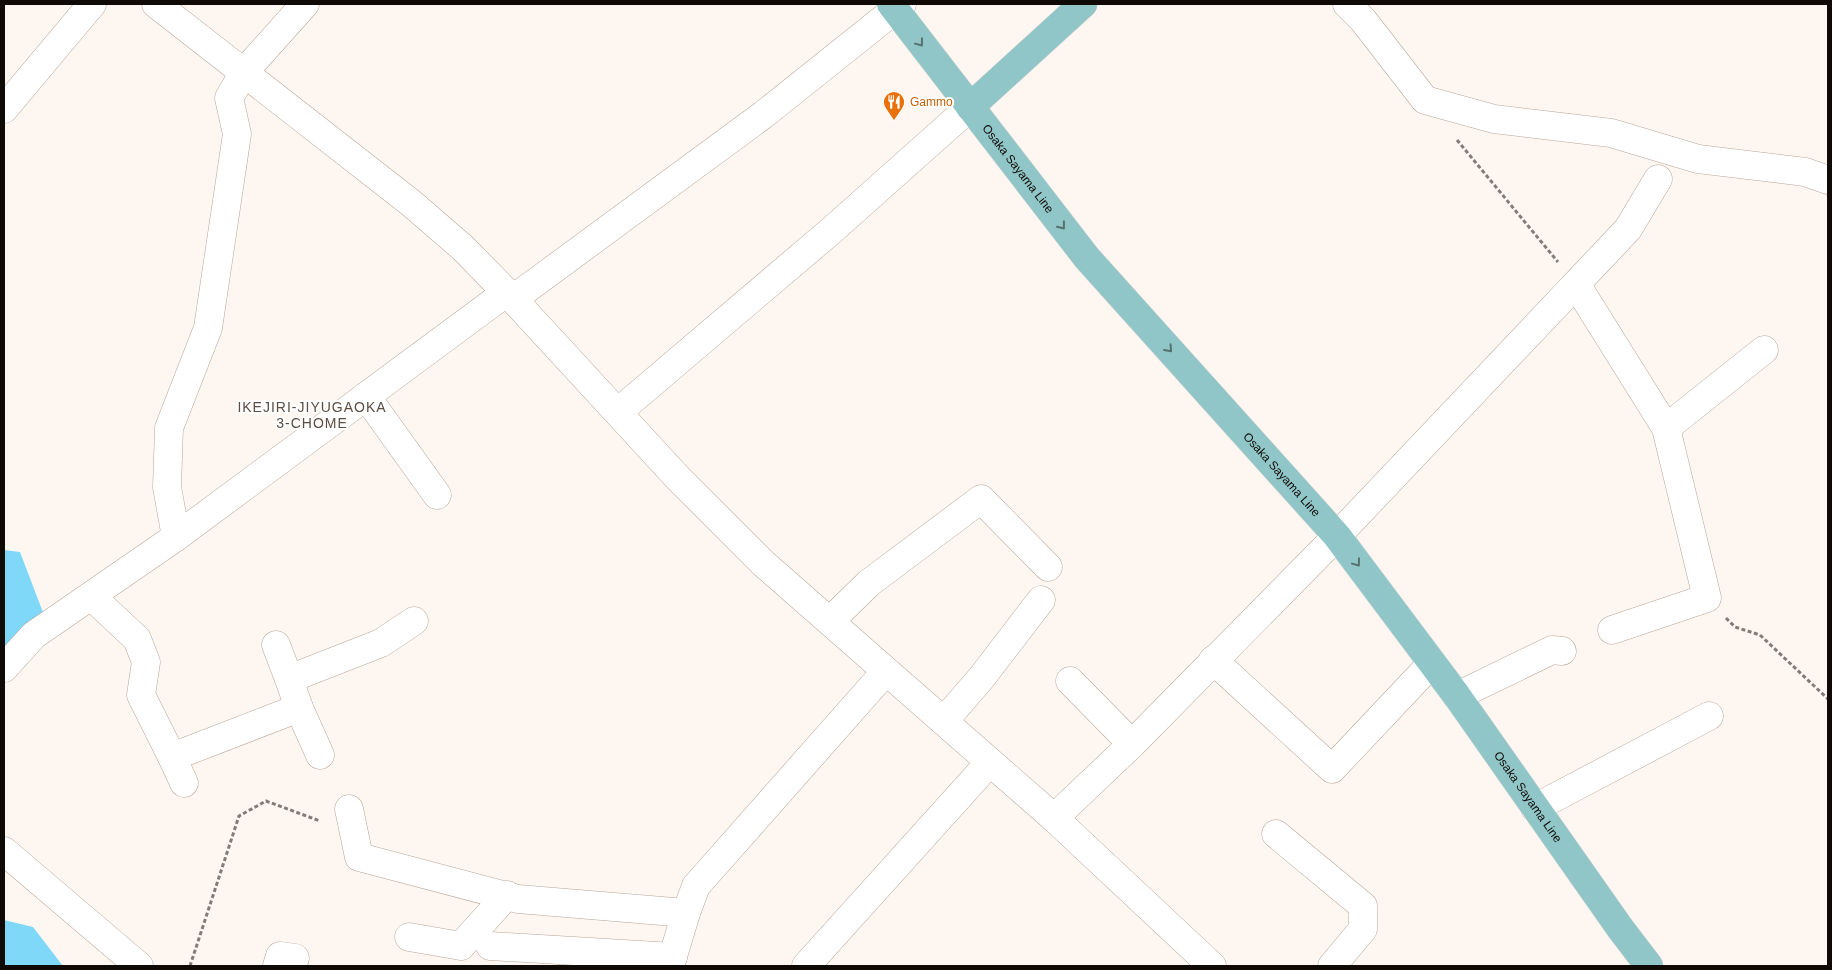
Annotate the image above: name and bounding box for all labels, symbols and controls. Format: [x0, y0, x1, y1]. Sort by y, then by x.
one-way arrow [915, 37, 924, 46]
restaurant icon: Gammo [882, 90, 906, 121]
place label: Gammo [910, 95, 953, 109]
street label: Osaka Sayama Line [979, 122, 1057, 216]
one-way arrow [1057, 221, 1066, 230]
one-way arrow [1163, 344, 1172, 353]
district label: IKEJIRI-JIYUGAOKA 3-CHOME [237, 399, 387, 431]
street label: Osaka Sayama Line [1240, 430, 1323, 520]
one-way arrow [1351, 557, 1360, 567]
street label: Osaka Sayama Line [1491, 749, 1565, 845]

